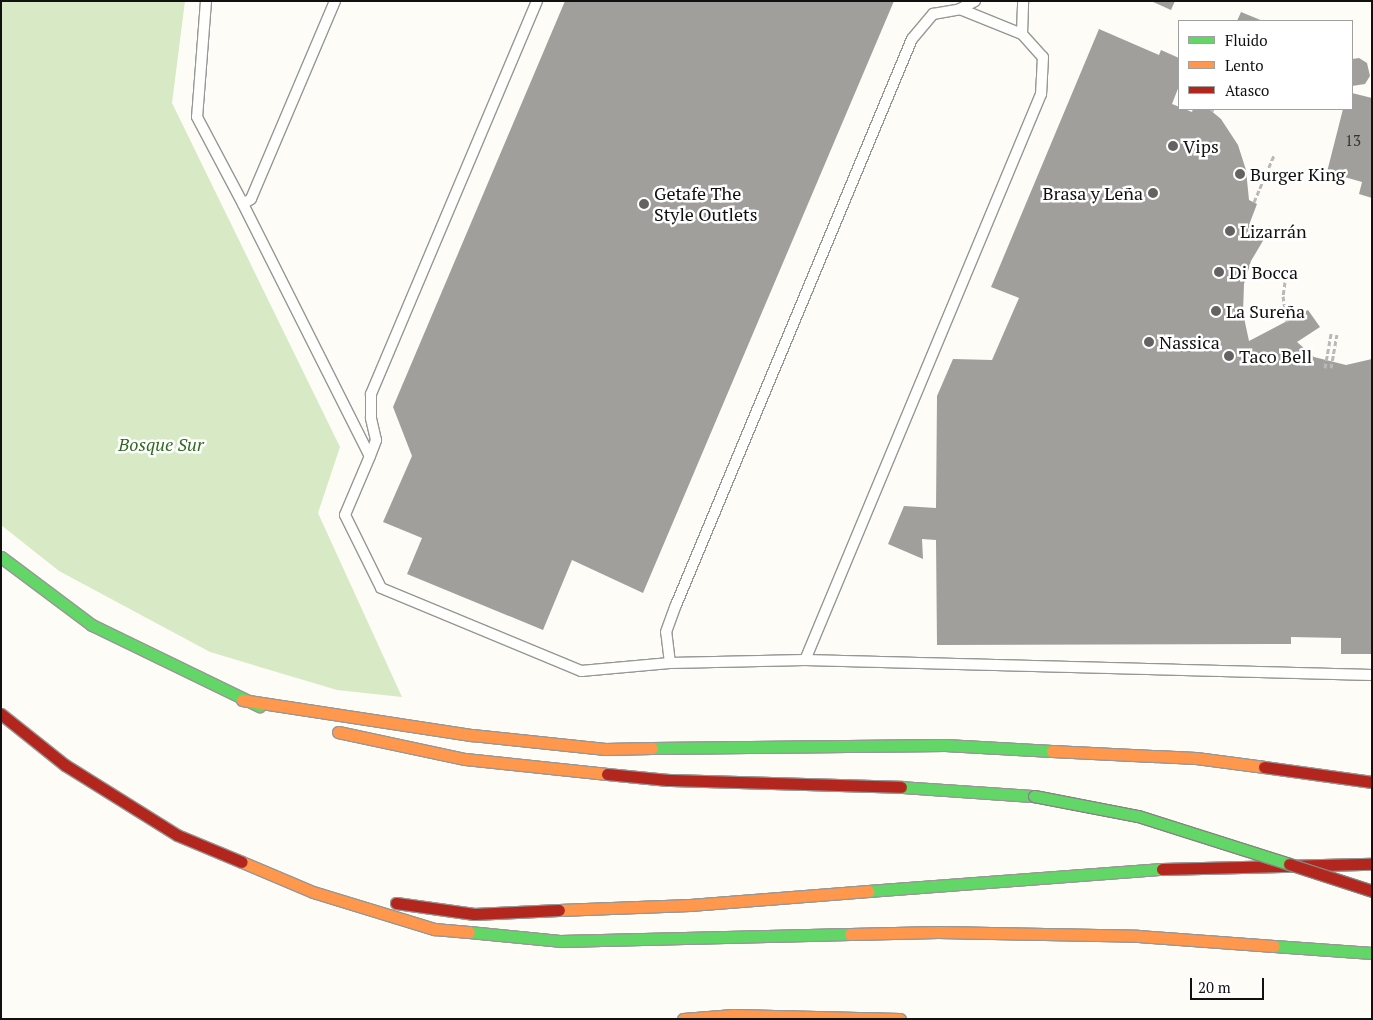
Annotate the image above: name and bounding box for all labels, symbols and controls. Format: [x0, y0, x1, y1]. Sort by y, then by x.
legend [1178, 20, 1353, 110]
text: Fluido [1225, 30, 1267, 50]
text: Lento [1225, 55, 1264, 75]
text: Atasco [1225, 80, 1269, 100]
house number: 13 [1345, 132, 1361, 150]
place label: Vips [1183, 135, 1219, 157]
marker: Vips [1167, 140, 1179, 152]
place label: Burger King [1250, 163, 1345, 185]
marker: Burger King [1234, 168, 1246, 180]
place label: Brasa y Leña [1042, 182, 1143, 204]
place label: Getafe The Style Outlets [654, 183, 758, 225]
marker: Brasa y Leña [1147, 187, 1159, 199]
marker: Getafe The Style Outlets [638, 198, 650, 210]
place label: Lizarrán [1240, 220, 1307, 242]
marker: Lizarrán [1224, 225, 1236, 237]
place label: Di Bocca [1229, 261, 1298, 283]
marker: Di Bocca [1213, 266, 1225, 278]
place label: La Sureña [1226, 300, 1305, 322]
marker: La Sureña [1210, 305, 1222, 317]
place label: Nassica [1159, 331, 1220, 353]
marker: Nassica [1143, 336, 1155, 348]
place label: Taco Bell [1239, 345, 1312, 367]
marker: Taco Bell [1223, 350, 1235, 362]
park label: Bosque Sur [118, 433, 204, 455]
scale bar [1193, 968, 1267, 1000]
text: 20 m [1198, 977, 1231, 997]

